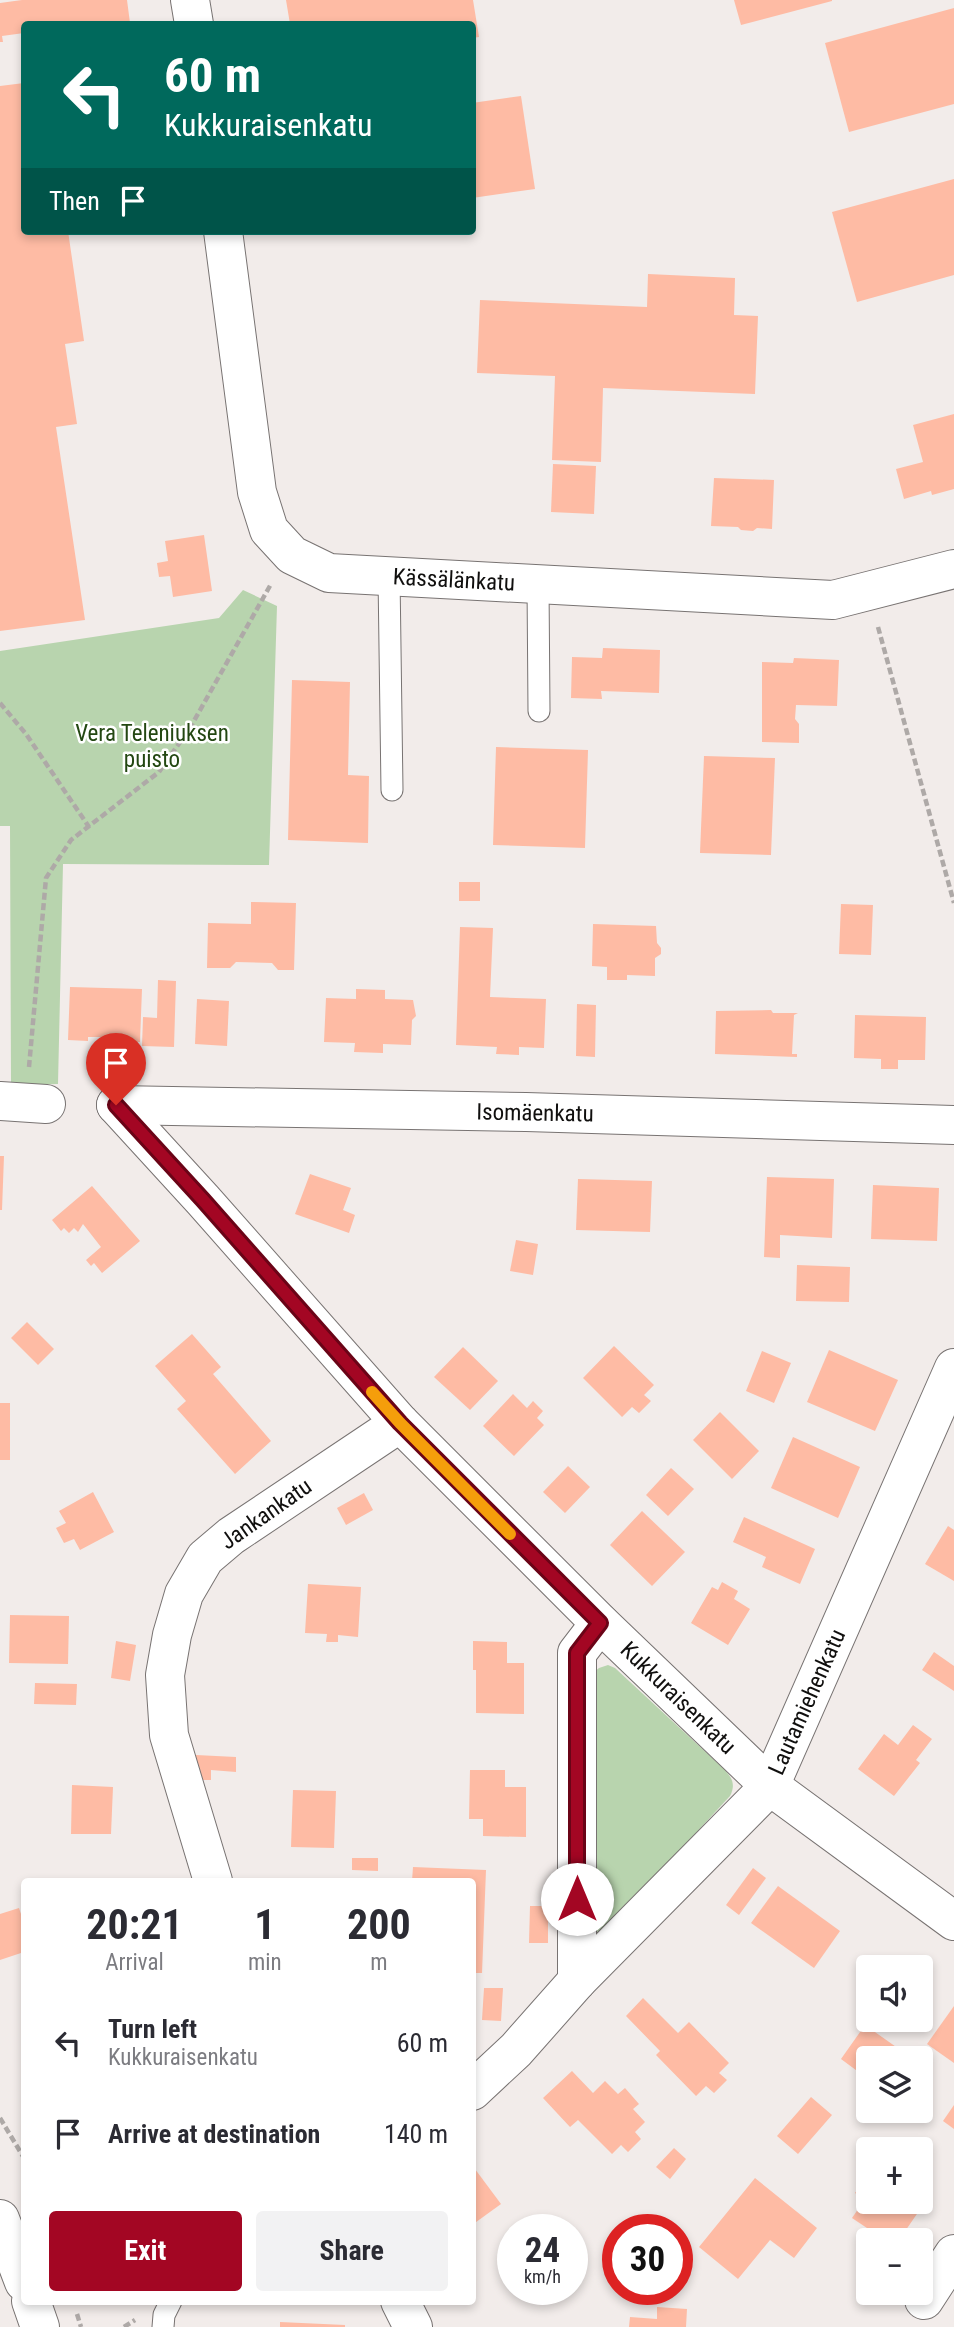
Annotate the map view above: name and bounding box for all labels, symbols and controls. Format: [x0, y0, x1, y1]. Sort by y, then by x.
text: 60 m [164, 47, 261, 104]
icon: left [49, 49, 140, 140]
text: Kukkuraisenkatu [164, 106, 372, 144]
icon: arrive [114, 182, 152, 220]
text: Then [49, 186, 100, 216]
street label: Kässälänkatu [392, 563, 516, 597]
park label: Vera Teleniuksen puisto [75, 720, 229, 773]
pin [86, 1033, 146, 1105]
icon: arrive [97, 1044, 135, 1082]
street label: Isomäenkatu [476, 1098, 594, 1128]
street label: Jankankatu [215, 1473, 317, 1555]
street label: Lautamiehenkatu [763, 1625, 851, 1779]
street label: Kukkuraisenkatu [615, 1636, 741, 1760]
position arrow [540, 1862, 614, 1936]
text: 20:21 [86, 1900, 183, 1949]
text: 1 [254, 1900, 275, 1949]
text: 200 [347, 1900, 411, 1949]
text: Arrival [105, 1949, 164, 1976]
text: min [248, 1949, 282, 1976]
text: m [370, 1949, 387, 1976]
map controls [856, 1955, 933, 2305]
button: sound [856, 1955, 933, 2032]
text: Turn left [108, 2014, 197, 2044]
icon: left [49, 2024, 87, 2062]
text: 60 m [397, 2028, 448, 2058]
text: Kukkuraisenkatu [108, 2044, 258, 2071]
button: layers [856, 2046, 933, 2123]
icon: arrive [49, 2115, 87, 2153]
text: Arrive at destination [108, 2119, 320, 2149]
text: 140 m [384, 2119, 448, 2149]
button: + [856, 2137, 933, 2214]
button: Exit [49, 2211, 242, 2291]
button: Share [256, 2211, 448, 2291]
speed limit sign: 30 [602, 2214, 693, 2305]
button: − [856, 2228, 933, 2305]
text: 24 [525, 2230, 560, 2271]
text: km/h [524, 2266, 561, 2287]

